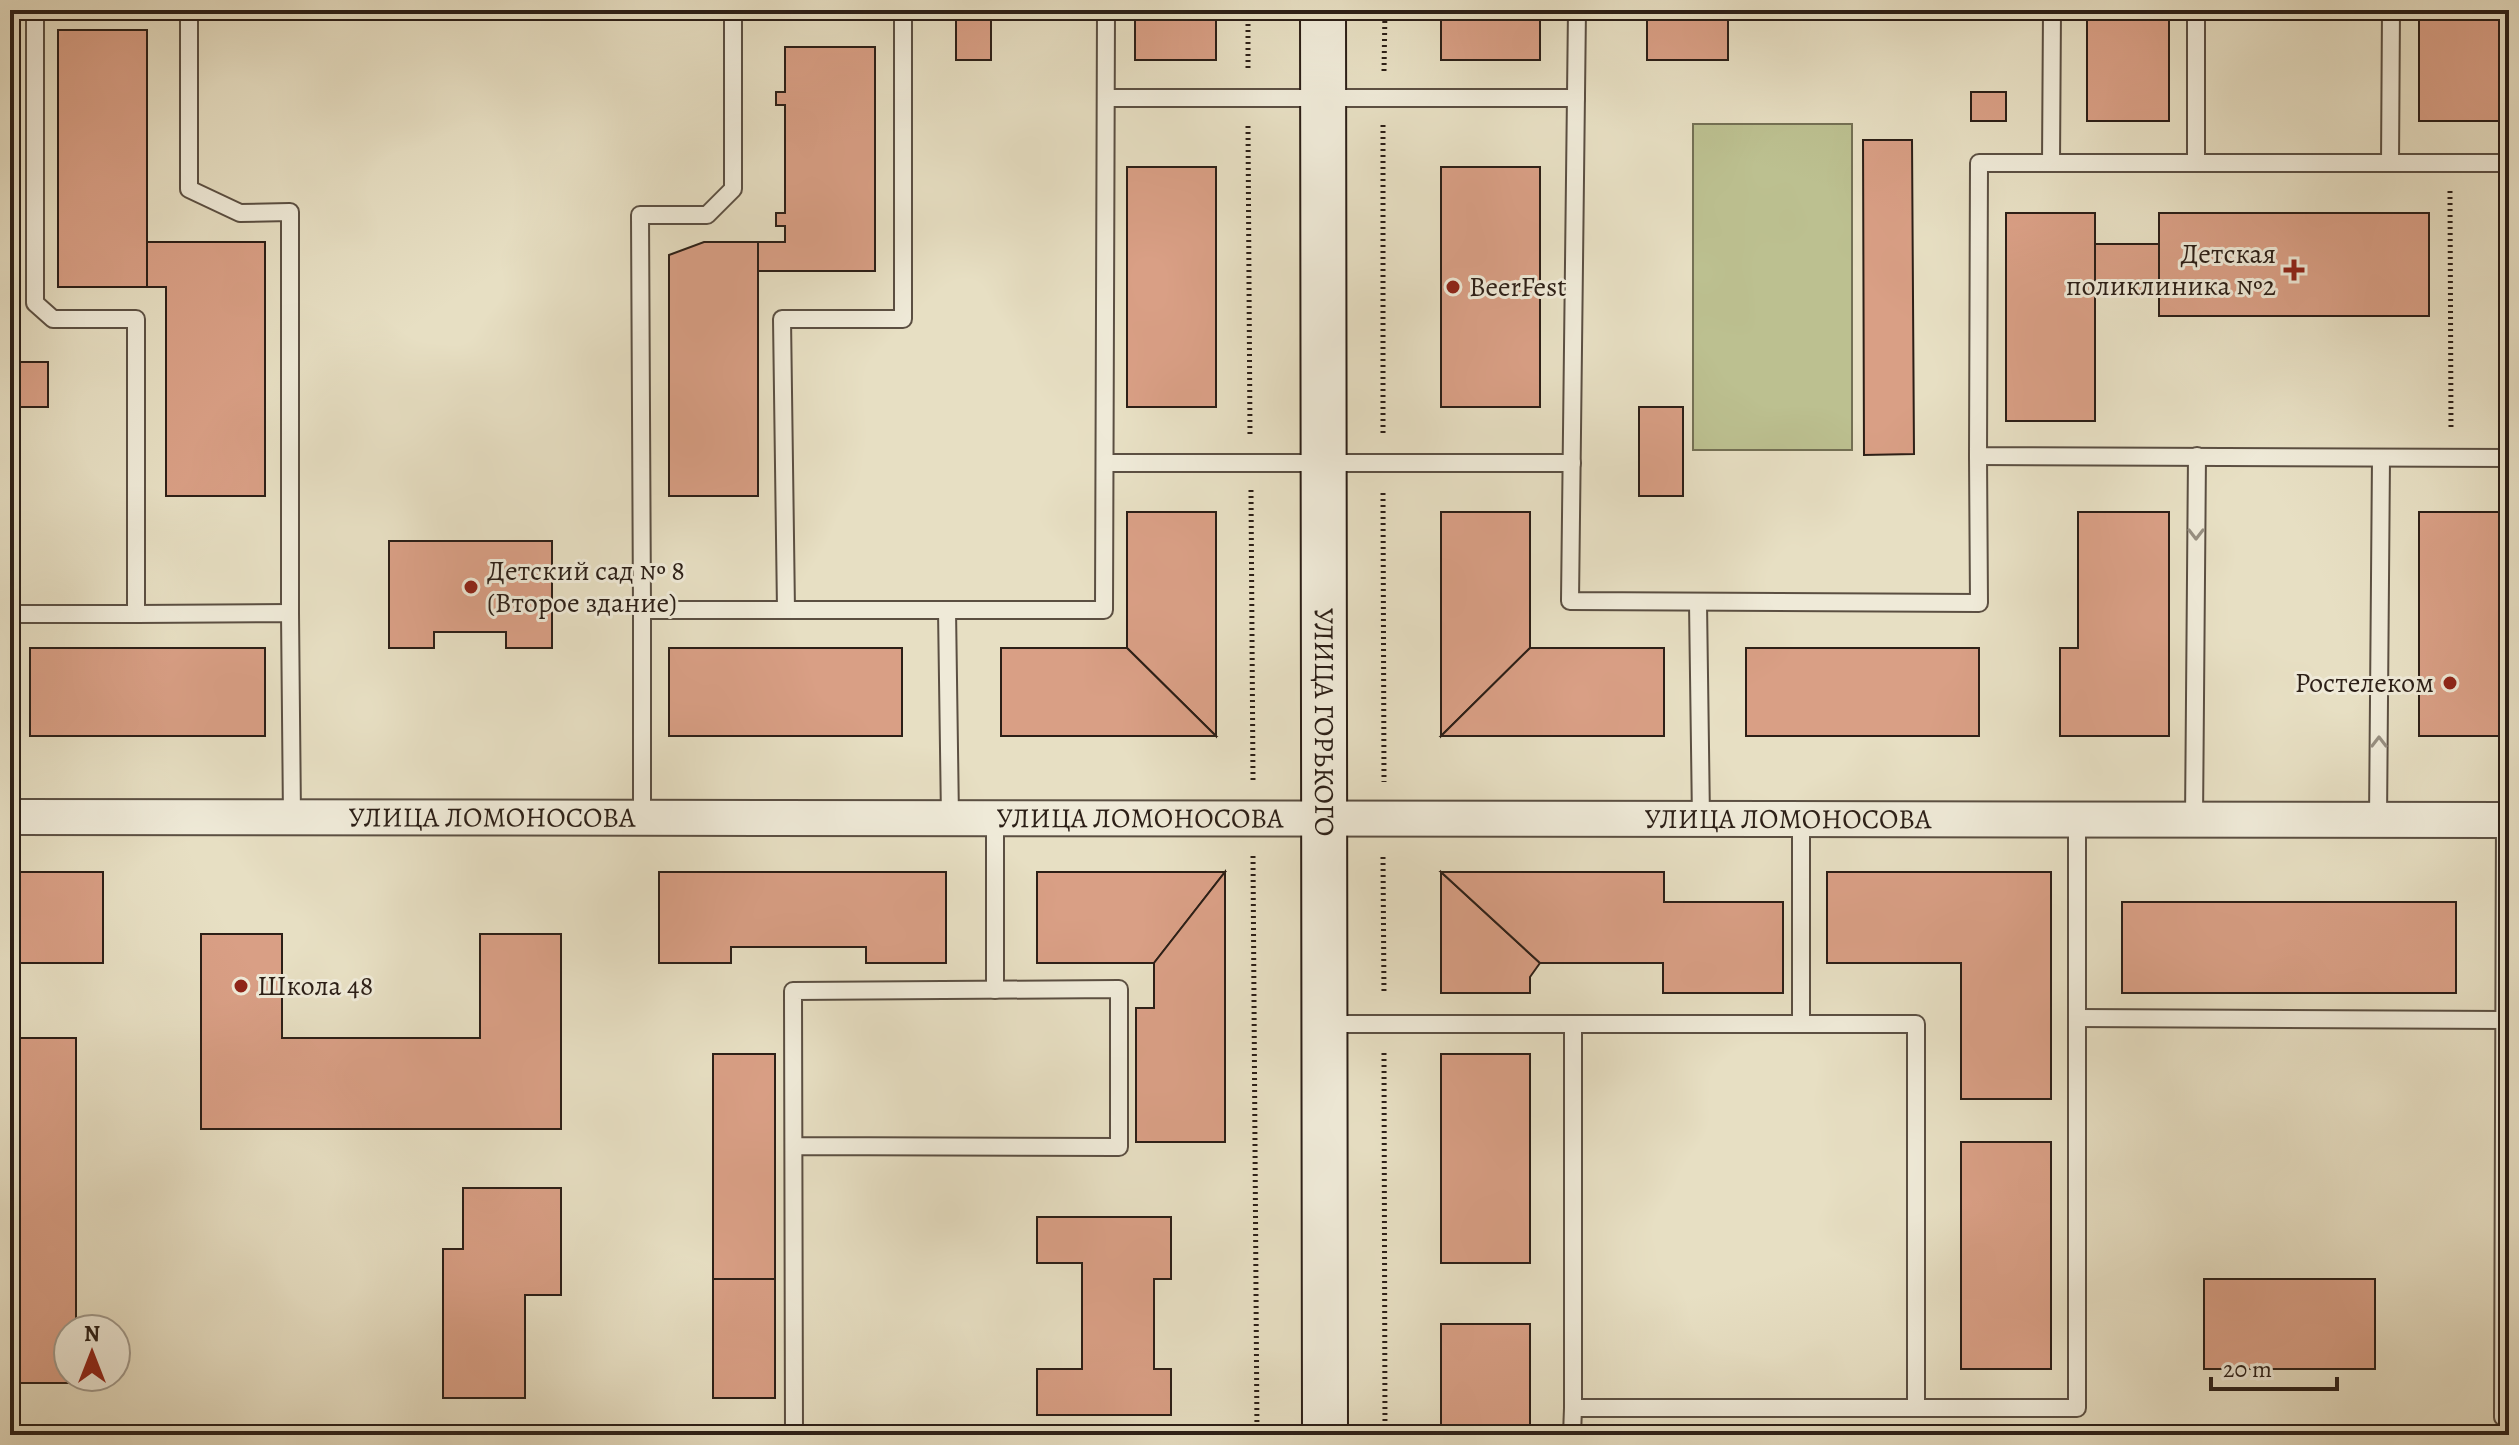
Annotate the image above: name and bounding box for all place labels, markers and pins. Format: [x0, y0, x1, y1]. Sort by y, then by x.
place label: Детская поликлиника №2 [2066, 235, 2276, 305]
marker: Детская поликлиника №2 [2283, 259, 2305, 281]
place label: BeerFest [1469, 268, 1567, 306]
marker: BeerFest [1444, 278, 1462, 296]
place label: Детский сад № 8 (Второе здание) [487, 552, 685, 622]
marker: Детский сад № 8 (Второе здание) [462, 578, 480, 596]
place label: Ростелеком [2295, 664, 2434, 702]
marker: Ростелеком [2441, 674, 2459, 692]
place label: Школа 48 [257, 967, 373, 1005]
marker: Школа 48 [232, 977, 250, 995]

